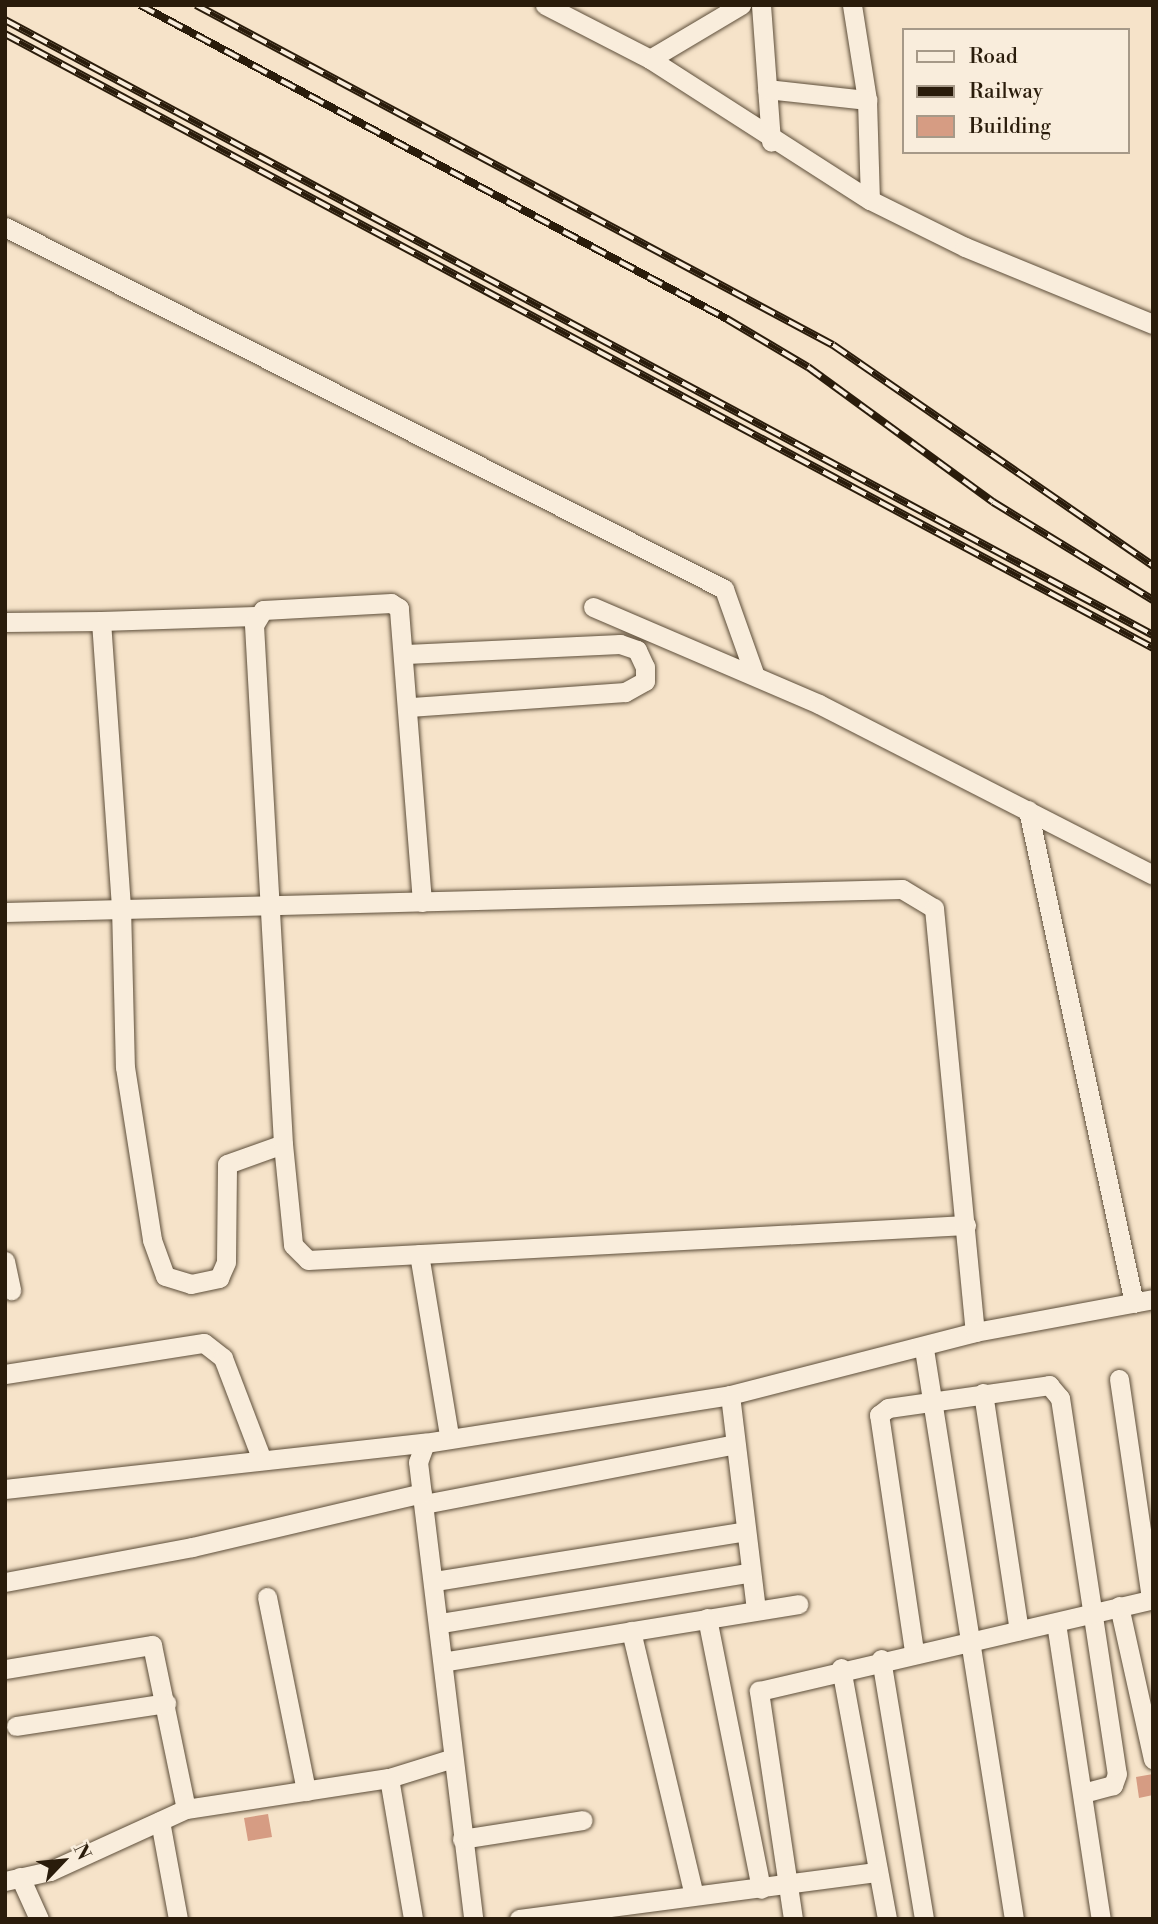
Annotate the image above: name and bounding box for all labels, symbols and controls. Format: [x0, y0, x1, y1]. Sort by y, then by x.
legend [902, 28, 1130, 154]
text: Road [969, 44, 1018, 70]
text: Railway [969, 79, 1043, 105]
text: Building [969, 114, 1051, 140]
north arrow [28, 1826, 98, 1896]
text: N [68, 1840, 96, 1864]

